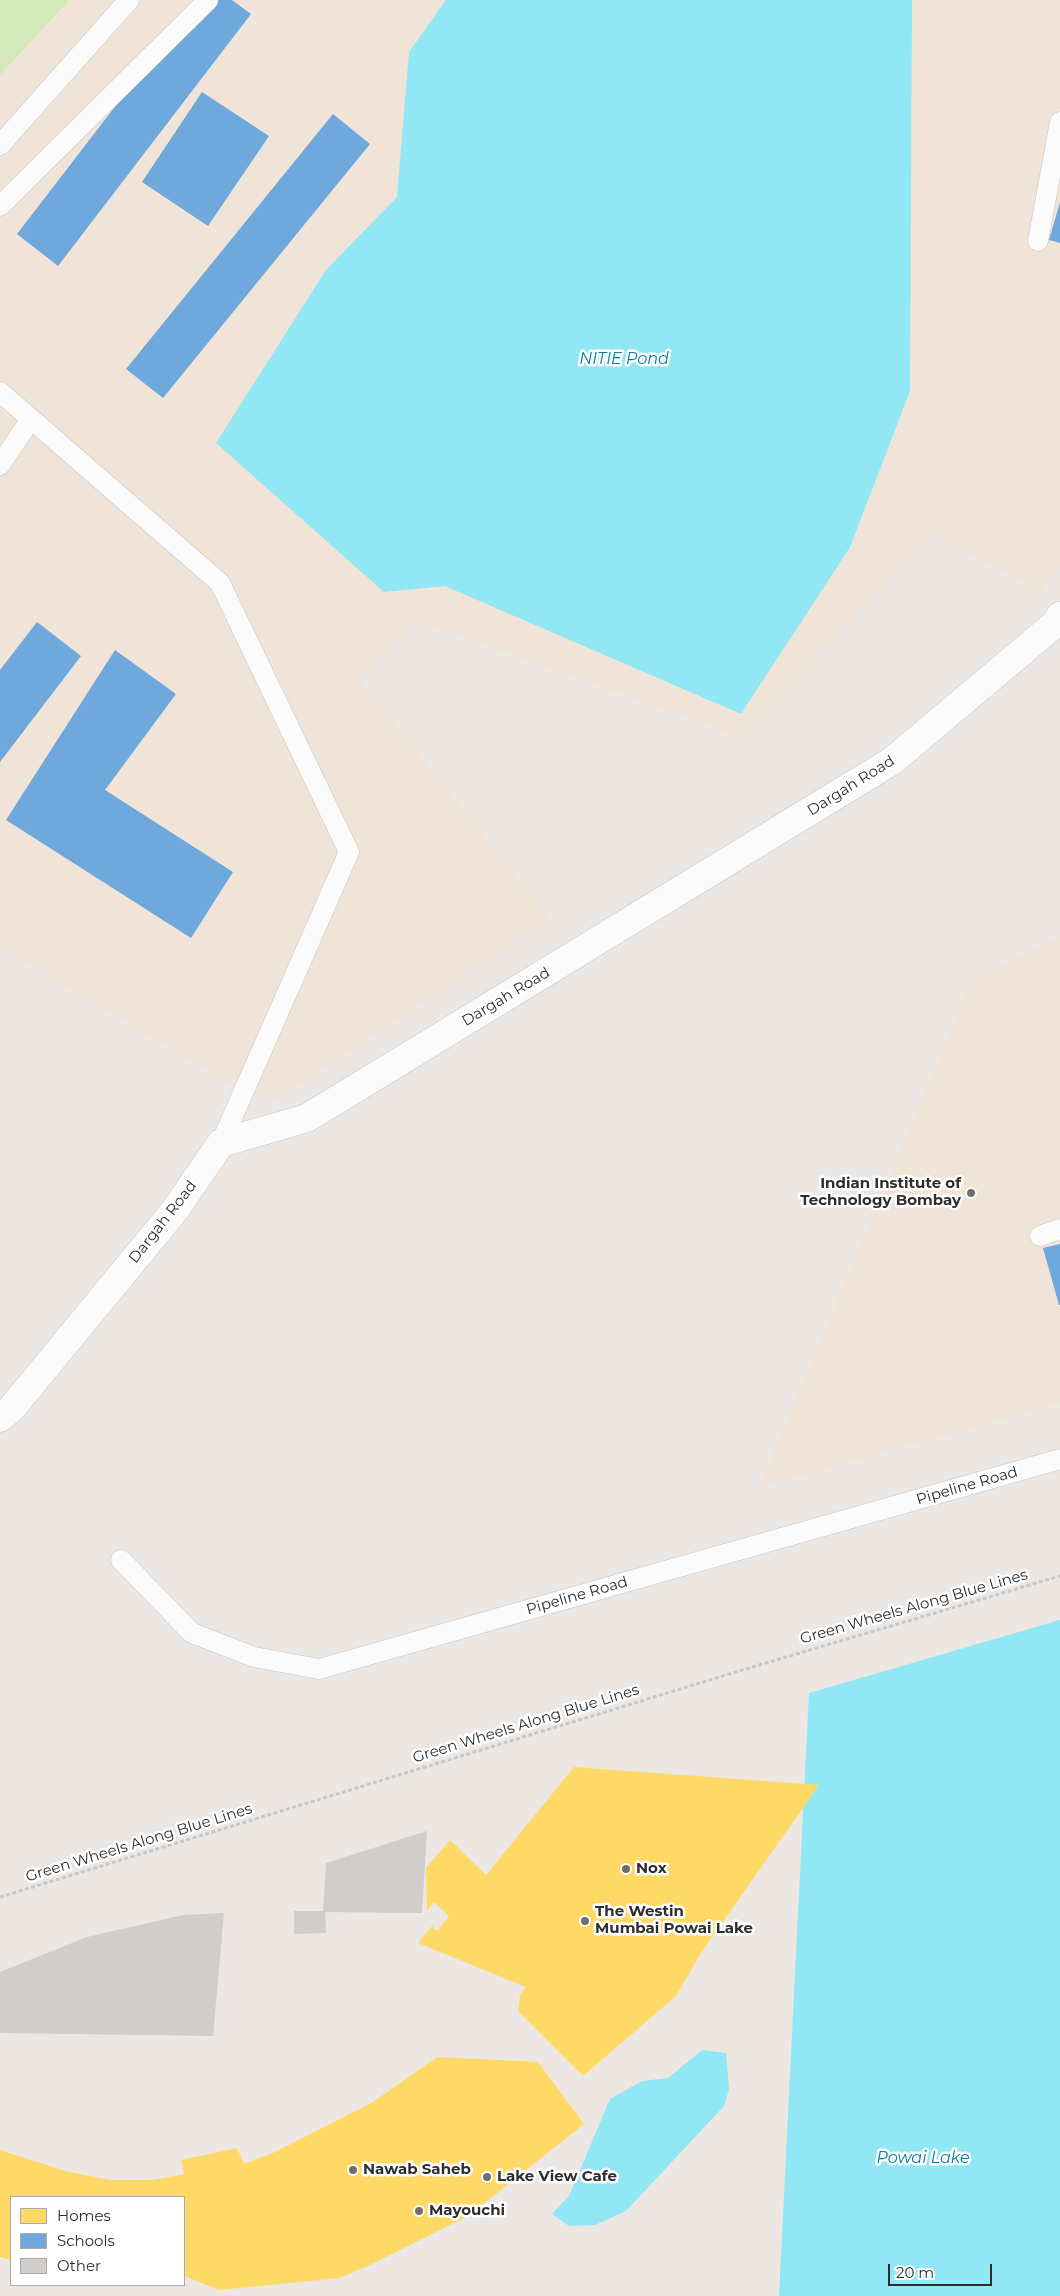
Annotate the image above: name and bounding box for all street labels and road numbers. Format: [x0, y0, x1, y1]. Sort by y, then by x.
street label: Dargah Road [804, 752, 898, 820]
street label: Dargah Road [459, 964, 553, 1030]
street label: Dargah Road [125, 1177, 201, 1267]
street label: Pipeline Road [914, 1463, 1020, 1509]
street label: Green Wheels Along Blue Lines [798, 1566, 1030, 1648]
street label: Pipeline Road [524, 1573, 630, 1619]
street label: Green Wheels Along Blue Lines [411, 1681, 641, 1767]
street label: Green Wheels Along Blue Lines [24, 1800, 254, 1886]

